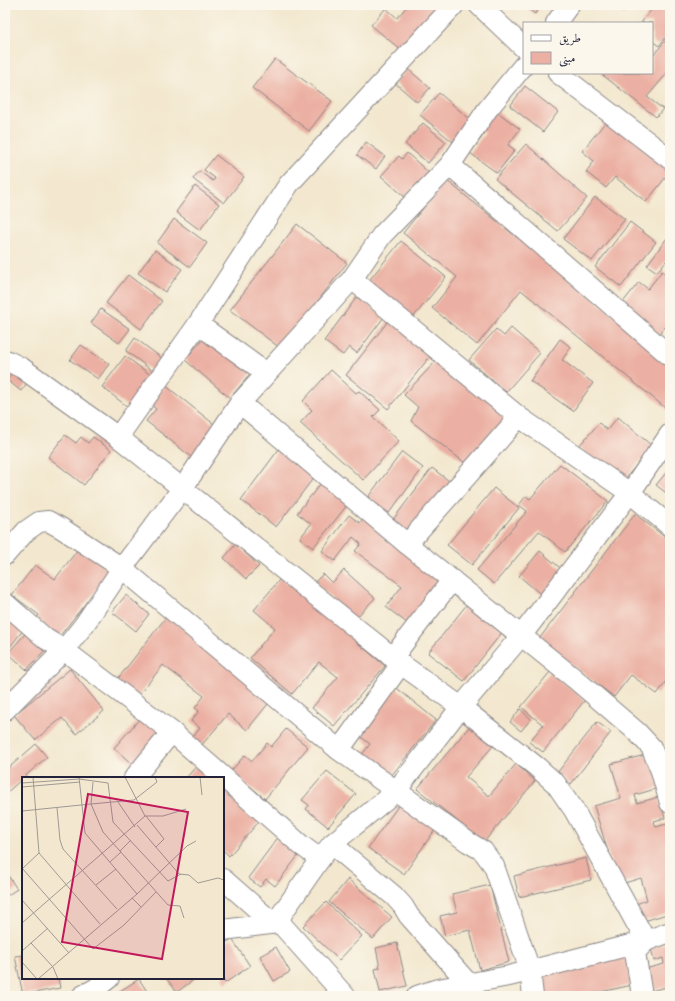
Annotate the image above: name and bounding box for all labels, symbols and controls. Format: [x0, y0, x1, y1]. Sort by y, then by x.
legend [523, 22, 653, 74]
text: طريق [559, 31, 581, 46]
text: مبنى [559, 51, 575, 67]
inset map [22, 777, 224, 979]

